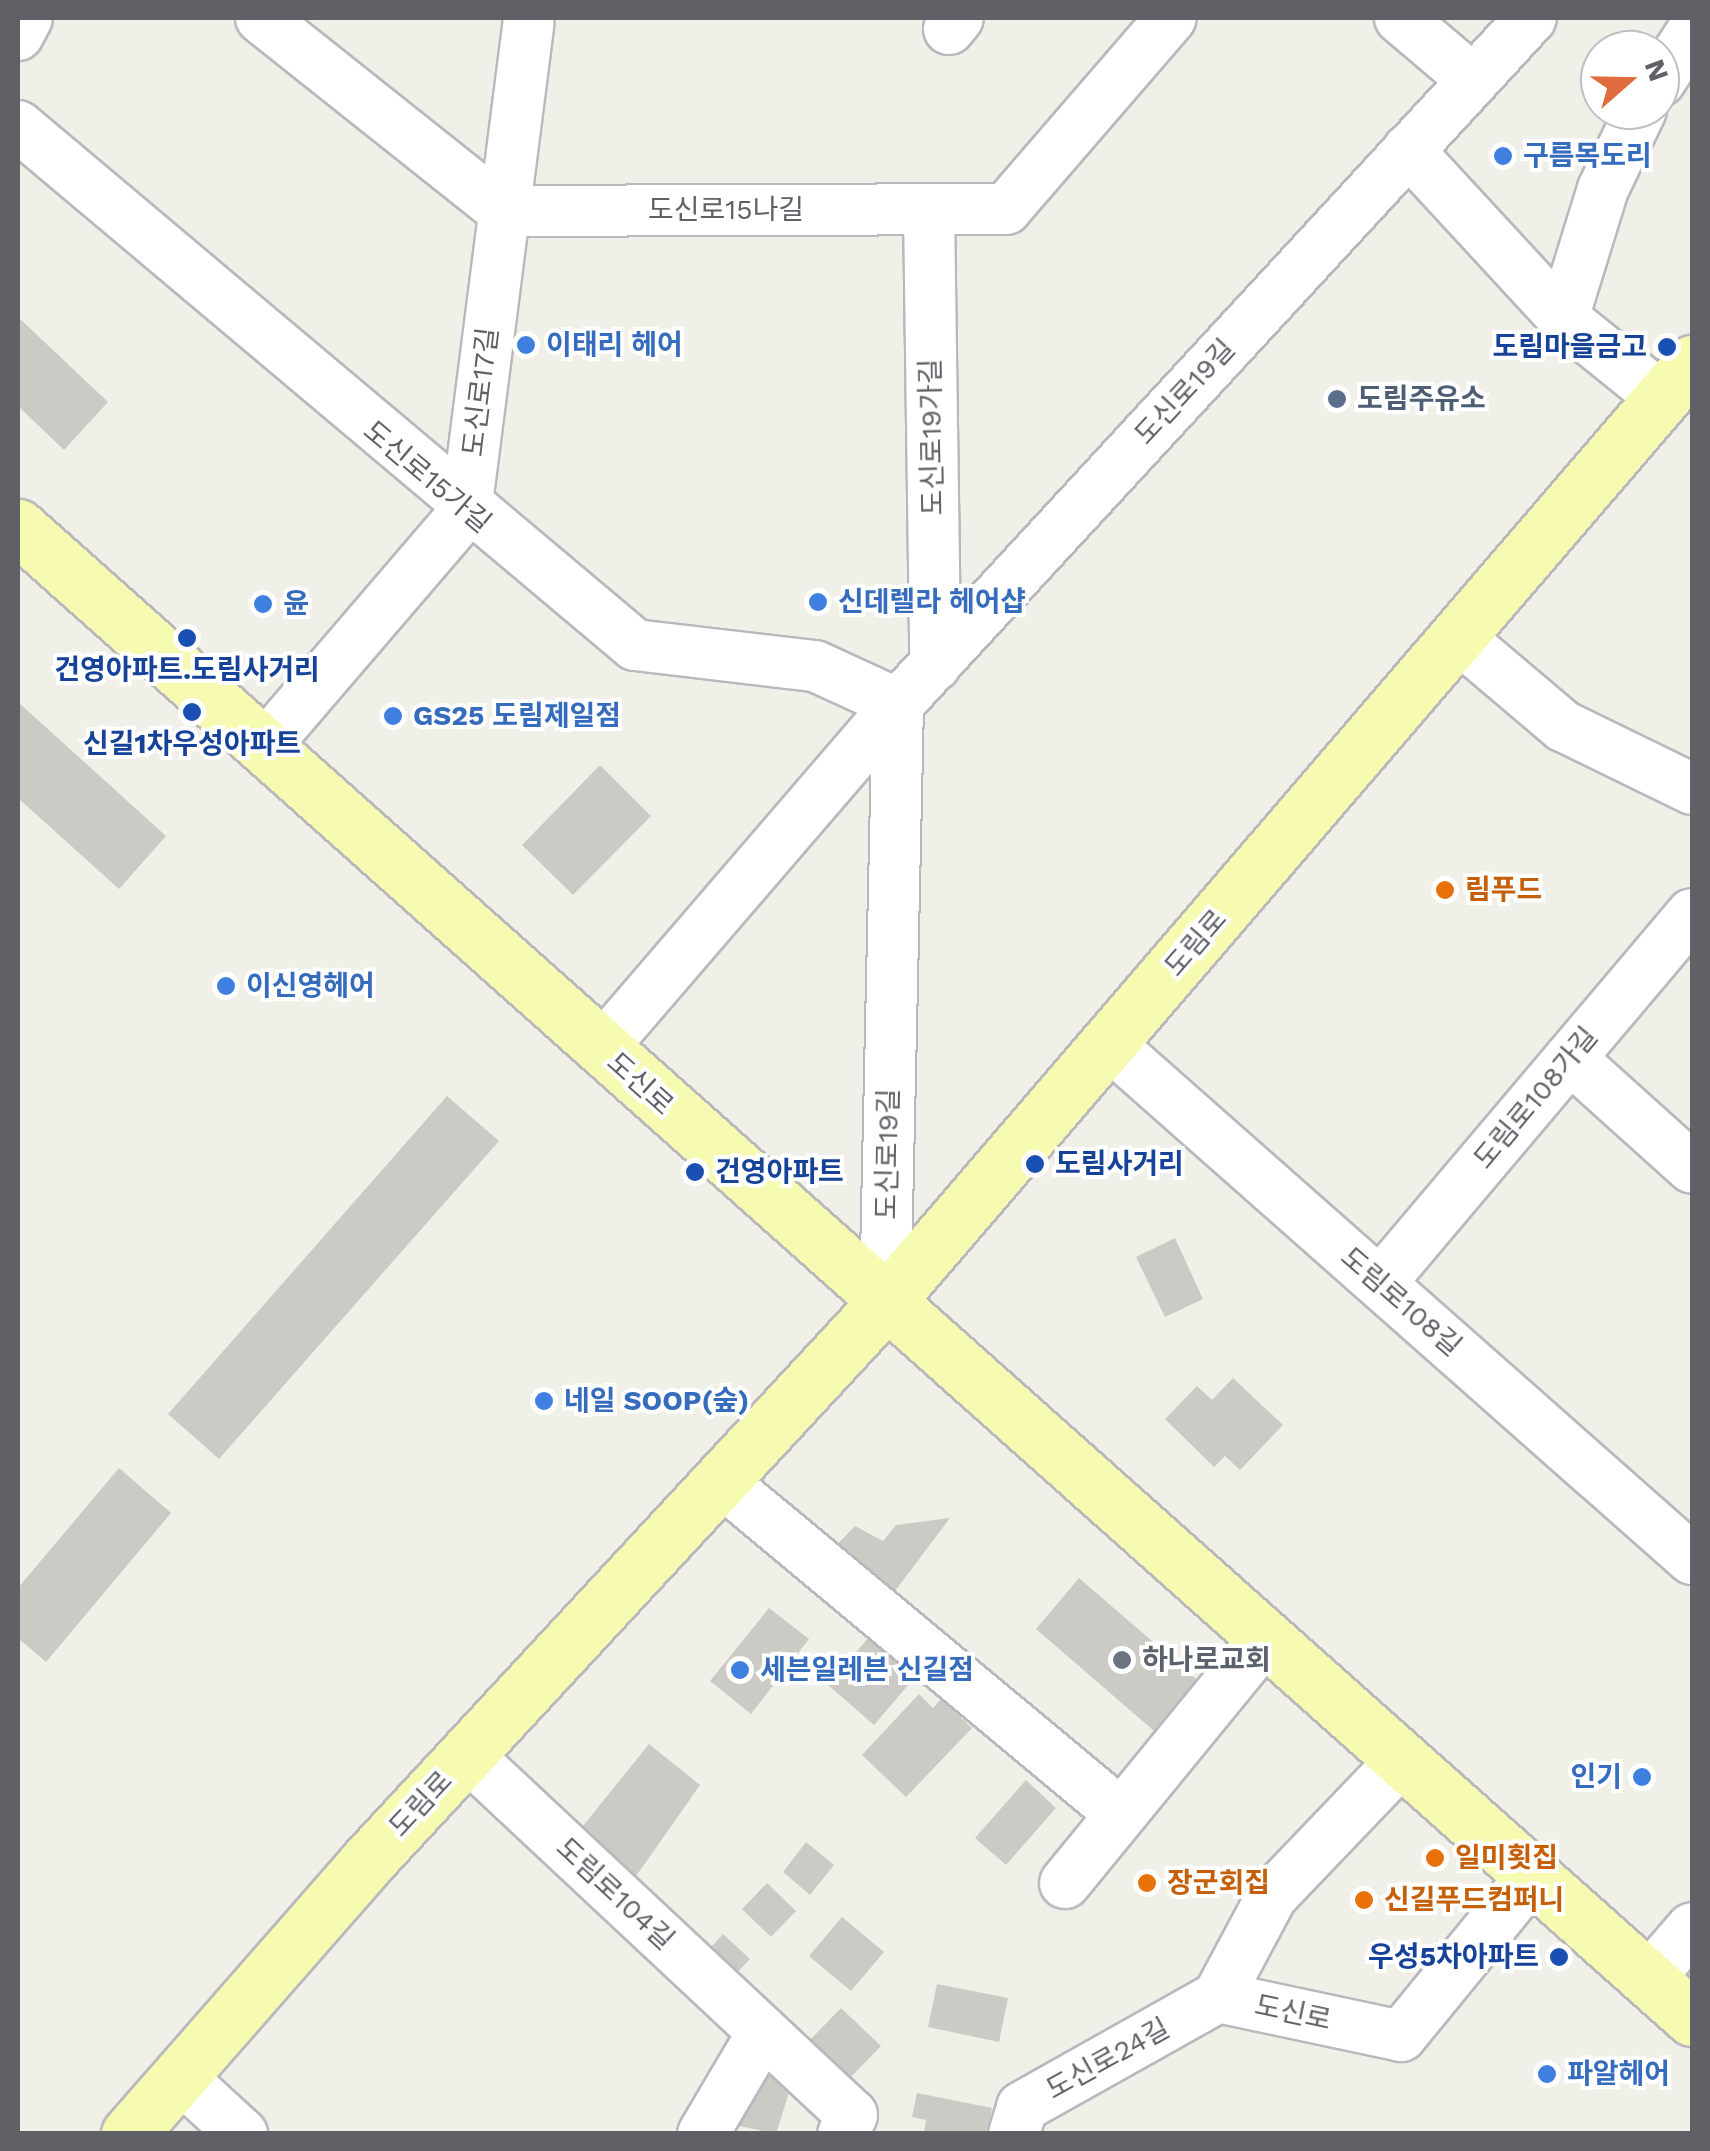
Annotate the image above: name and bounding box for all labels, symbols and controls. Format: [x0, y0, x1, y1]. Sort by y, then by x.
north arrow [1580, 30, 1680, 130]
text: N [1638, 55, 1676, 86]
place label: 구름목도리 [1523, 139, 1652, 173]
marker: 구름목도리 [1492, 145, 1514, 167]
street label: 도신로15나길 [648, 193, 804, 227]
street label: 도신로17길 [456, 326, 506, 458]
place label: 이태리 헤어 [546, 328, 683, 362]
place label: 도림마을금고 [1492, 330, 1647, 364]
street label: 도신로19길 [1128, 333, 1242, 451]
marker: 이태리 헤어 [515, 334, 537, 356]
marker: 도림마을금고 [1656, 336, 1678, 358]
street label: 도신로19가길 [914, 358, 950, 516]
place label: 도림주유소 [1357, 382, 1486, 416]
marker: 도림주유소 [1326, 388, 1348, 410]
street label: 도신로15가길 [356, 414, 498, 540]
place label: 신데렐라 헤어샵 [838, 585, 1026, 619]
place label: 윤 [283, 587, 309, 621]
marker: 신데렐라 헤어샵 [807, 591, 829, 613]
marker: 윤 [252, 593, 274, 615]
marker: 건영아파트.도림사거리 [176, 627, 198, 649]
place label: 건영아파트.도림사거리 [54, 653, 320, 687]
place label: GS25 도림제일점 [413, 699, 621, 733]
marker: 신길1차우성아파트 [181, 701, 203, 723]
marker: GS25 도림제일점 [382, 705, 404, 727]
place label: 신길1차우성아파트 [83, 727, 301, 761]
place label: 림푸드 [1465, 873, 1542, 907]
marker: 림푸드 [1434, 879, 1456, 901]
street label: 도림로 [1158, 903, 1234, 983]
place label: 이신영헤어 [246, 969, 375, 1003]
marker: 이신영헤어 [215, 975, 237, 997]
street label: 도림로108가길 [1467, 1020, 1605, 1176]
street label: 도신로 [600, 1046, 680, 1122]
street label: 도신로19길 [870, 1088, 906, 1220]
place label: 도림사거리 [1055, 1147, 1184, 1181]
marker: 도림사거리 [1024, 1153, 1046, 1175]
place label: 건영아파트 [715, 1155, 844, 1189]
marker: 건영아파트 [684, 1161, 706, 1183]
street label: 도림로108길 [1334, 1241, 1468, 1363]
place label: 네일 SOOP(숲) [564, 1384, 749, 1418]
marker: 네일 SOOP(숲) [533, 1390, 555, 1412]
place label: 하나로교회 [1142, 1643, 1271, 1677]
marker: 하나로교회 [1111, 1649, 1133, 1671]
place label: 세븐일레븐 신길점 [760, 1653, 974, 1687]
marker: 세븐일레븐 신길점 [729, 1659, 751, 1681]
place label: 인기 [1570, 1760, 1622, 1794]
street label: 도림로 [382, 1764, 460, 1844]
marker: 인기 [1631, 1766, 1653, 1788]
street label: 도림로104길 [549, 1831, 681, 1957]
place label: 일미횟집 [1455, 1841, 1558, 1875]
marker: 일미횟집 [1424, 1847, 1446, 1869]
place label: 장군회집 [1167, 1866, 1270, 1900]
marker: 장군회집 [1136, 1872, 1158, 1894]
place label: 신길푸드컴퍼니 [1384, 1883, 1564, 1917]
marker: 신길푸드컴퍼니 [1353, 1889, 1375, 1911]
place label: 우성5차아파트 [1368, 1940, 1539, 1974]
marker: 우성5차아파트 [1548, 1946, 1570, 1968]
street label: 도신로 [1252, 1989, 1334, 2037]
street label: 도신로24길 [1041, 2011, 1175, 2107]
place label: 파알헤어 [1567, 2057, 1670, 2091]
marker: 파알헤어 [1536, 2063, 1558, 2085]

